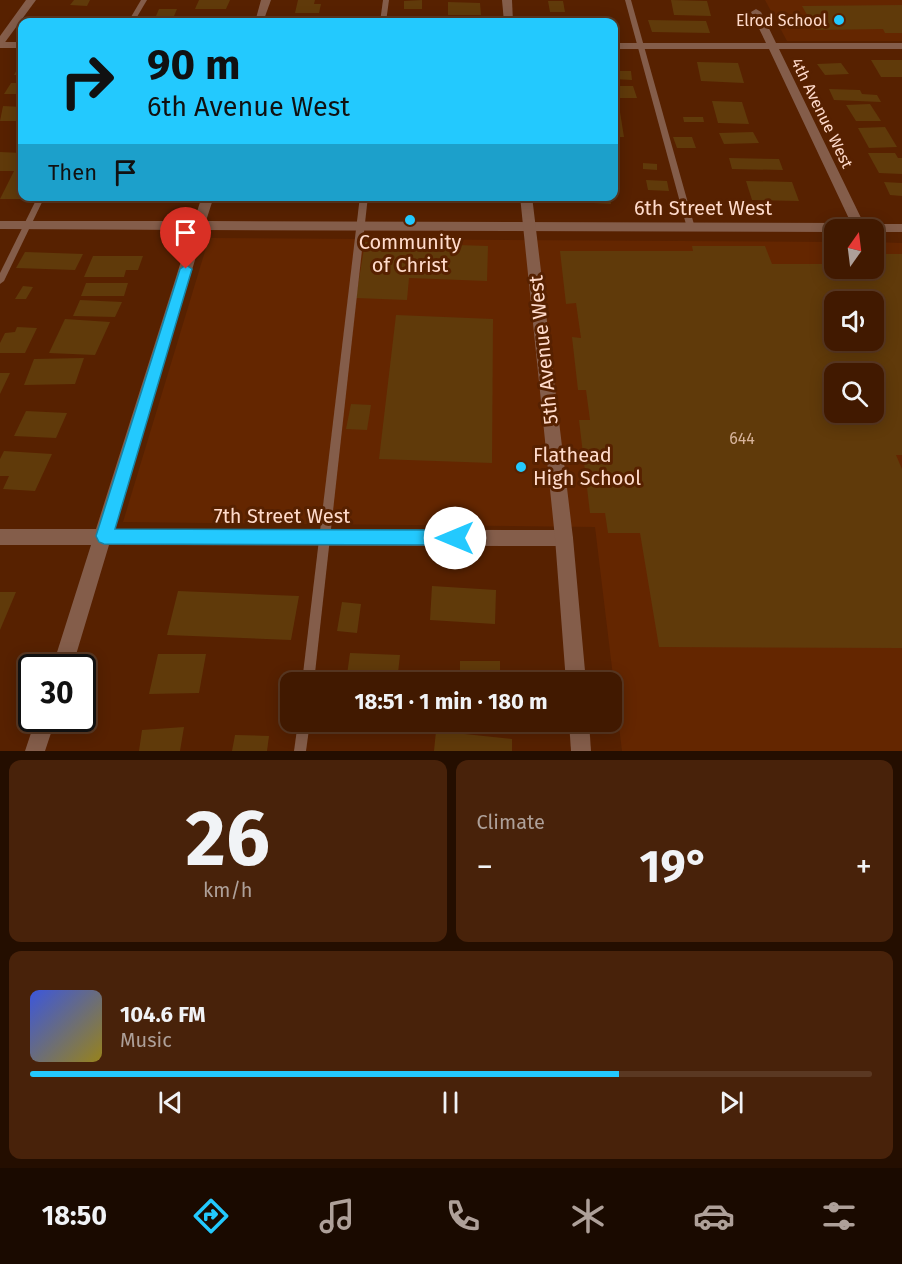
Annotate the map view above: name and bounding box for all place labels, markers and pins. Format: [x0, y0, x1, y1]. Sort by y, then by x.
place label: Elrod School [736, 11, 827, 30]
marker: Elrod School [832, 13, 846, 27]
pin [160, 207, 211, 269]
marker: Community of Christ [403, 213, 417, 227]
place label: Community of Christ [359, 230, 462, 277]
place label: Flathead High School [533, 443, 641, 490]
marker: Flathead High School [514, 460, 528, 474]

